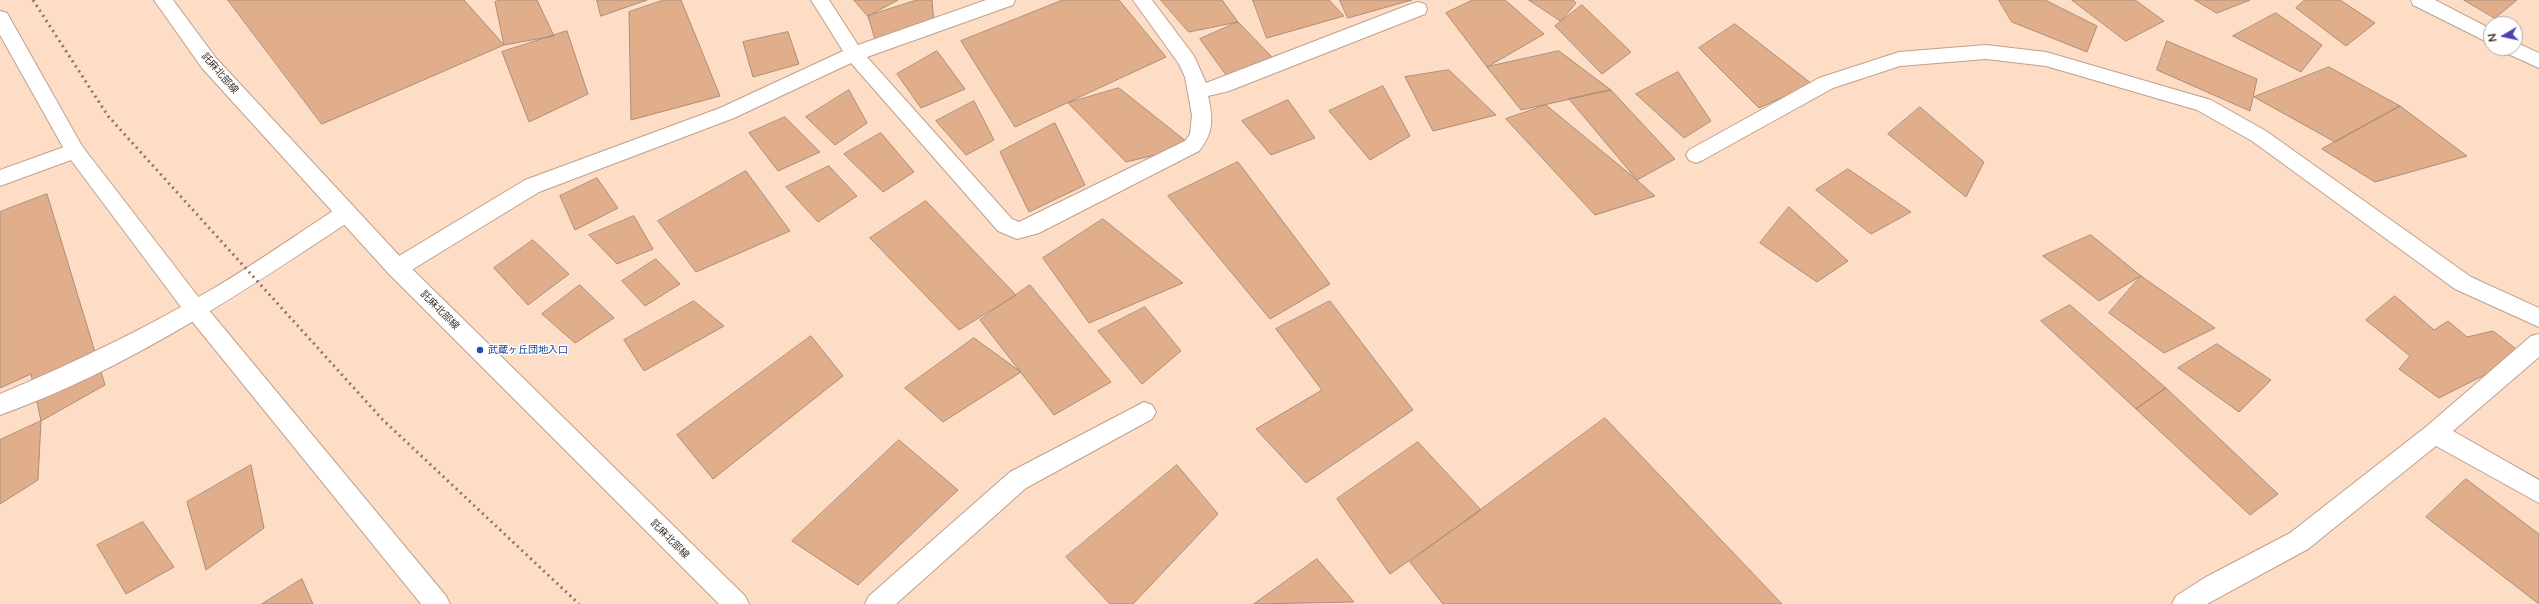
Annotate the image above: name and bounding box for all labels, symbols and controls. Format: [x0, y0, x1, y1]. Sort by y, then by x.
north arrow [2483, 16, 2523, 56]
text: N [2485, 33, 2499, 43]
street label: 託麻北部線 [199, 50, 241, 96]
street label: 託麻北部線 [418, 288, 462, 332]
place label: 武蔵ヶ丘団地入口 [488, 344, 568, 356]
marker: 武蔵ヶ丘団地入口 [475, 345, 485, 355]
street label: 託麻北部線 [648, 517, 692, 561]

